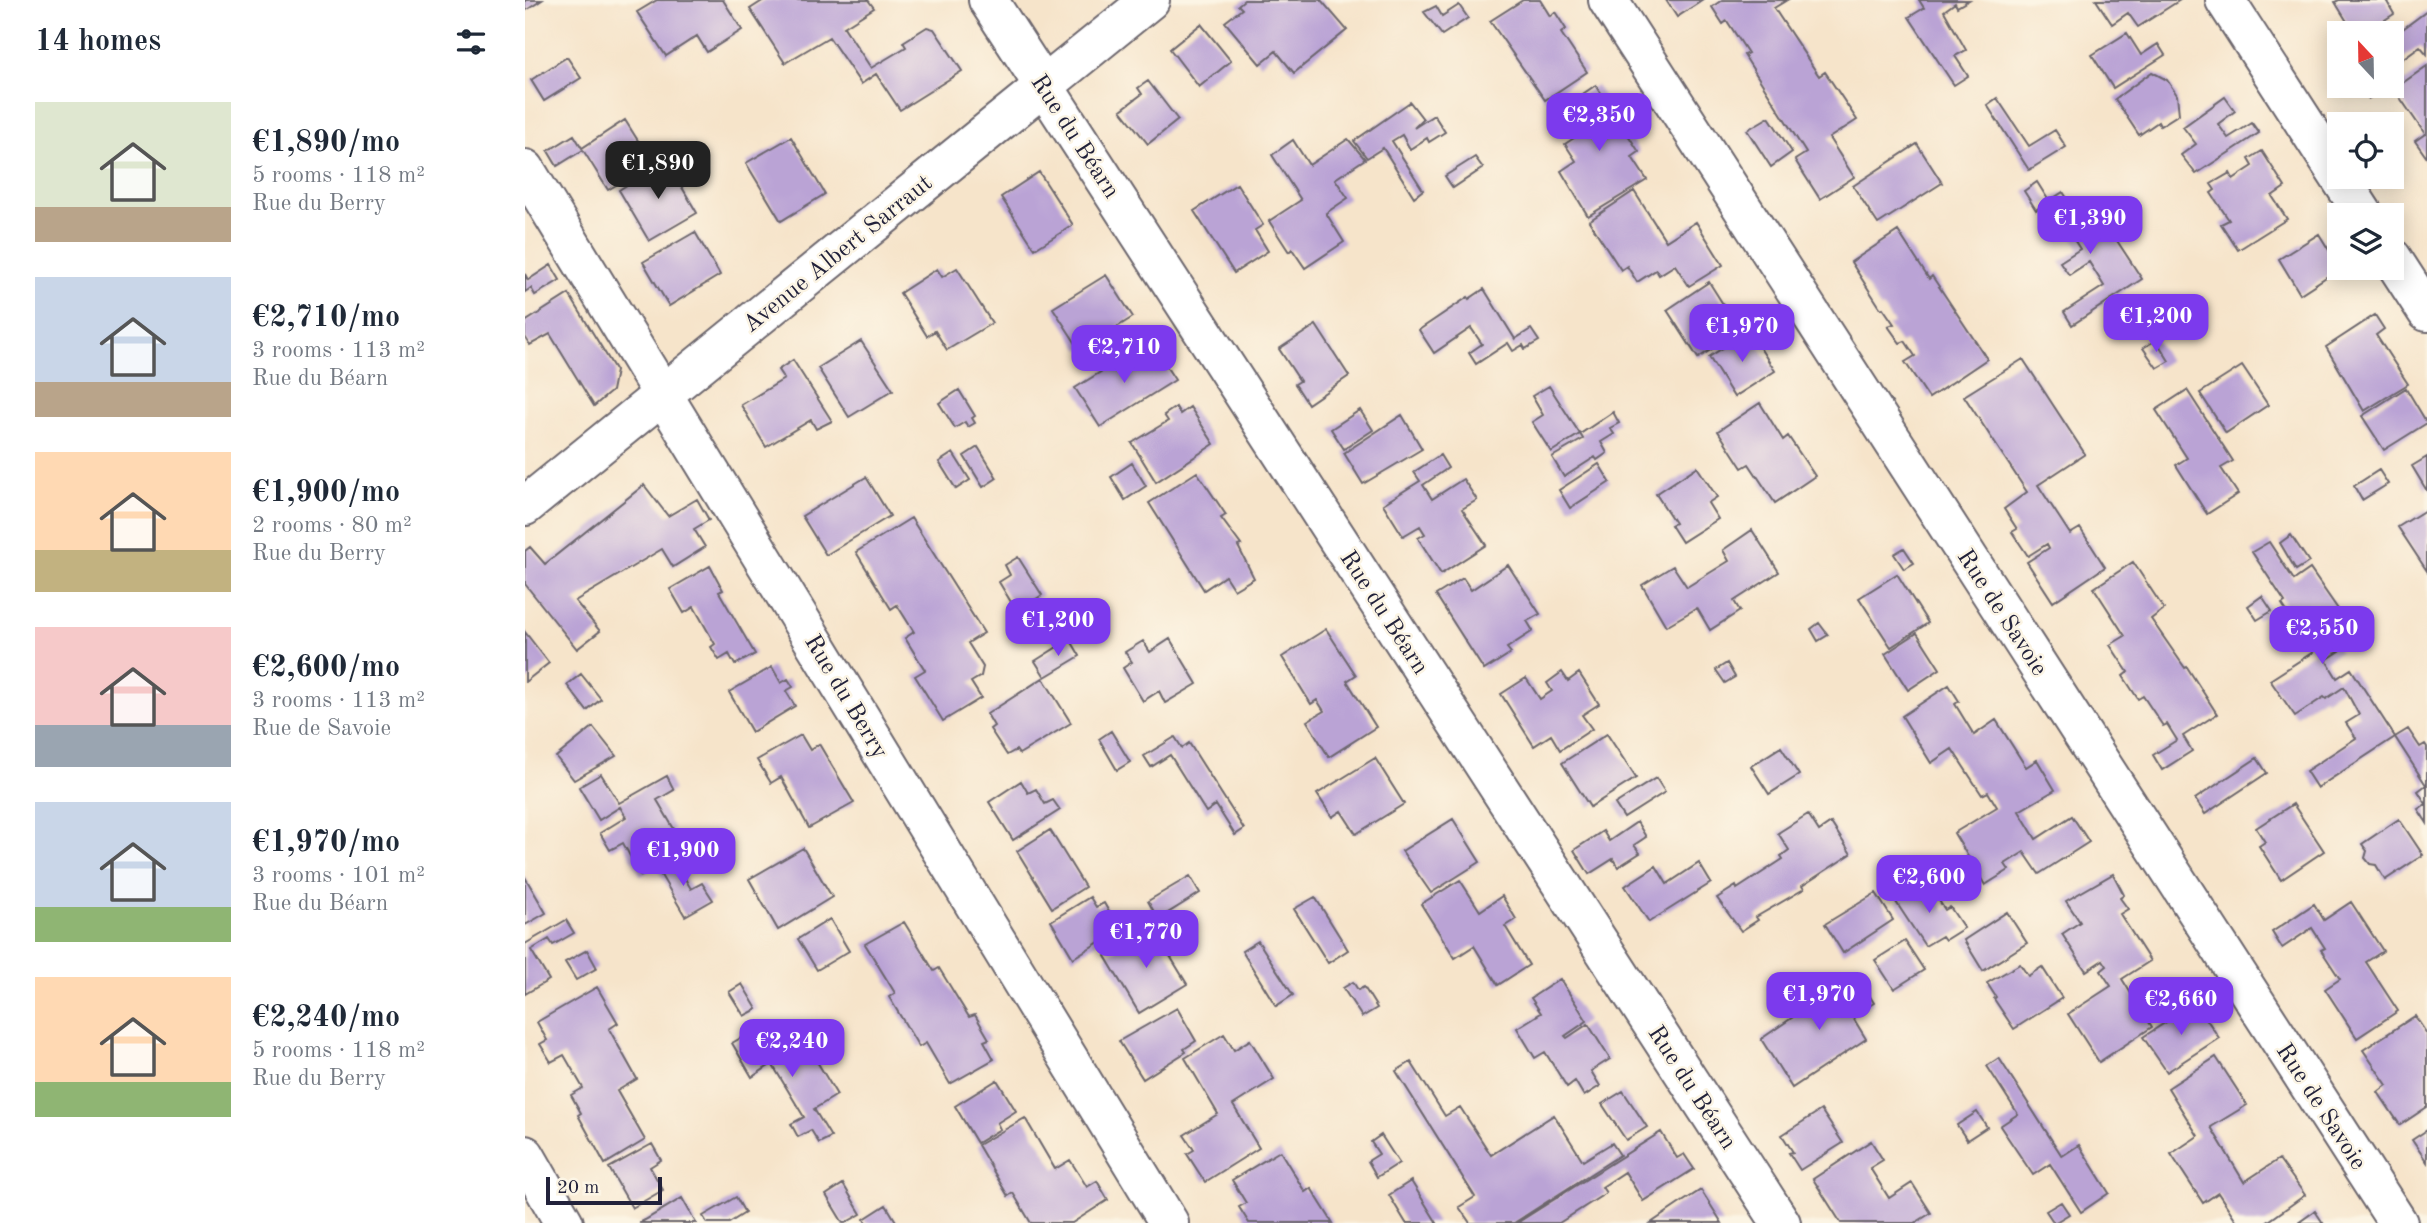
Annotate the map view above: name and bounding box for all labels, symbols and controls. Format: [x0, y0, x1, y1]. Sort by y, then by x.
north arrow [2327, 21, 2405, 98]
map controls [2327, 21, 2404, 280]
icon: filters [452, 23, 490, 61]
text: 14 homes [35, 27, 161, 57]
street label: Rue du Béarn [1026, 71, 1123, 203]
pin: €2,350 [1542, 94, 1656, 153]
text: €2,350 [1562, 104, 1636, 127]
button: locate [2327, 112, 2404, 189]
text: €1,890/mo [252, 128, 400, 158]
icon: home [91, 130, 175, 214]
pin: €1,890 [601, 142, 715, 201]
text: €1,890 [621, 152, 695, 175]
text: 5 rooms · 118 m² [252, 164, 425, 187]
street label: Avenue Albert Sarraut [739, 171, 937, 338]
text: Rue du Berry [252, 192, 386, 215]
pin: €1,390 [2033, 196, 2147, 256]
button: layers [2327, 203, 2404, 280]
text: €1,390 [2053, 207, 2127, 230]
pin: €1,200 [2099, 294, 2213, 354]
text: €2,710/mo [252, 303, 400, 333]
pin: €1,970 [1685, 304, 1799, 364]
icon: home [91, 305, 175, 389]
text: €1,200 [2119, 305, 2193, 328]
text: €1,970 [1705, 315, 1779, 338]
pin: €2,710 [1067, 326, 1181, 385]
text: €2,710 [1087, 336, 1161, 359]
text: 3 rooms · 113 m² [252, 339, 425, 362]
text: Rue du Béarn [252, 367, 388, 390]
text: €1,900/mo [252, 478, 400, 508]
icon: home [91, 480, 175, 564]
text: 2 rooms · 80 m² [252, 514, 412, 537]
text: Rue du Berry [252, 542, 386, 565]
street label: Rue de Savoie [1952, 546, 2051, 680]
street label: Rue du Béarn [1335, 547, 1432, 679]
pin: €1,200 [1001, 598, 1115, 658]
pin: €2,550 [2265, 606, 2379, 666]
text: €1,200 [1021, 609, 1095, 632]
text: €2,550 [2285, 617, 2359, 640]
street label: Rue du Berry [799, 631, 892, 763]
text: €2,600/mo [252, 653, 400, 683]
icon: home [91, 655, 175, 739]
text: 3 rooms · 113 m² [252, 689, 425, 712]
text: Rue de Savoie [252, 717, 391, 740]
text: €1,970/mo [252, 828, 400, 858]
pin: €1,900 [626, 828, 740, 888]
icon: home [91, 830, 175, 914]
text: €1,900 [646, 839, 720, 862]
pin: €2,600 [1872, 856, 1986, 915]
text: 3 rooms · 101 m² [252, 864, 425, 887]
text: €2,600 [1892, 866, 1966, 889]
text: Rue du Béarn [252, 892, 388, 915]
pin: €1,770 [1089, 911, 1203, 970]
text: €1,770 [1109, 921, 1183, 944]
pin: €1,970 [1762, 972, 1876, 1032]
pin: €2,660 [2124, 978, 2238, 1037]
text: €1,970 [1782, 983, 1856, 1006]
text: €2,660 [2144, 988, 2218, 1011]
text: €2,240/mo [252, 1003, 400, 1033]
icon: home [91, 1005, 175, 1089]
pin: €2,240 [735, 1020, 849, 1079]
street label: Rue du Béarn [1643, 1022, 1740, 1154]
text: €2,240 [755, 1030, 829, 1053]
text: 5 rooms · 118 m² [252, 1039, 425, 1062]
street label: Rue de Savoie [2271, 1040, 2370, 1174]
text: Rue du Berry [252, 1067, 386, 1090]
scale bar [546, 1174, 661, 1206]
text: 20 m [557, 1179, 599, 1198]

